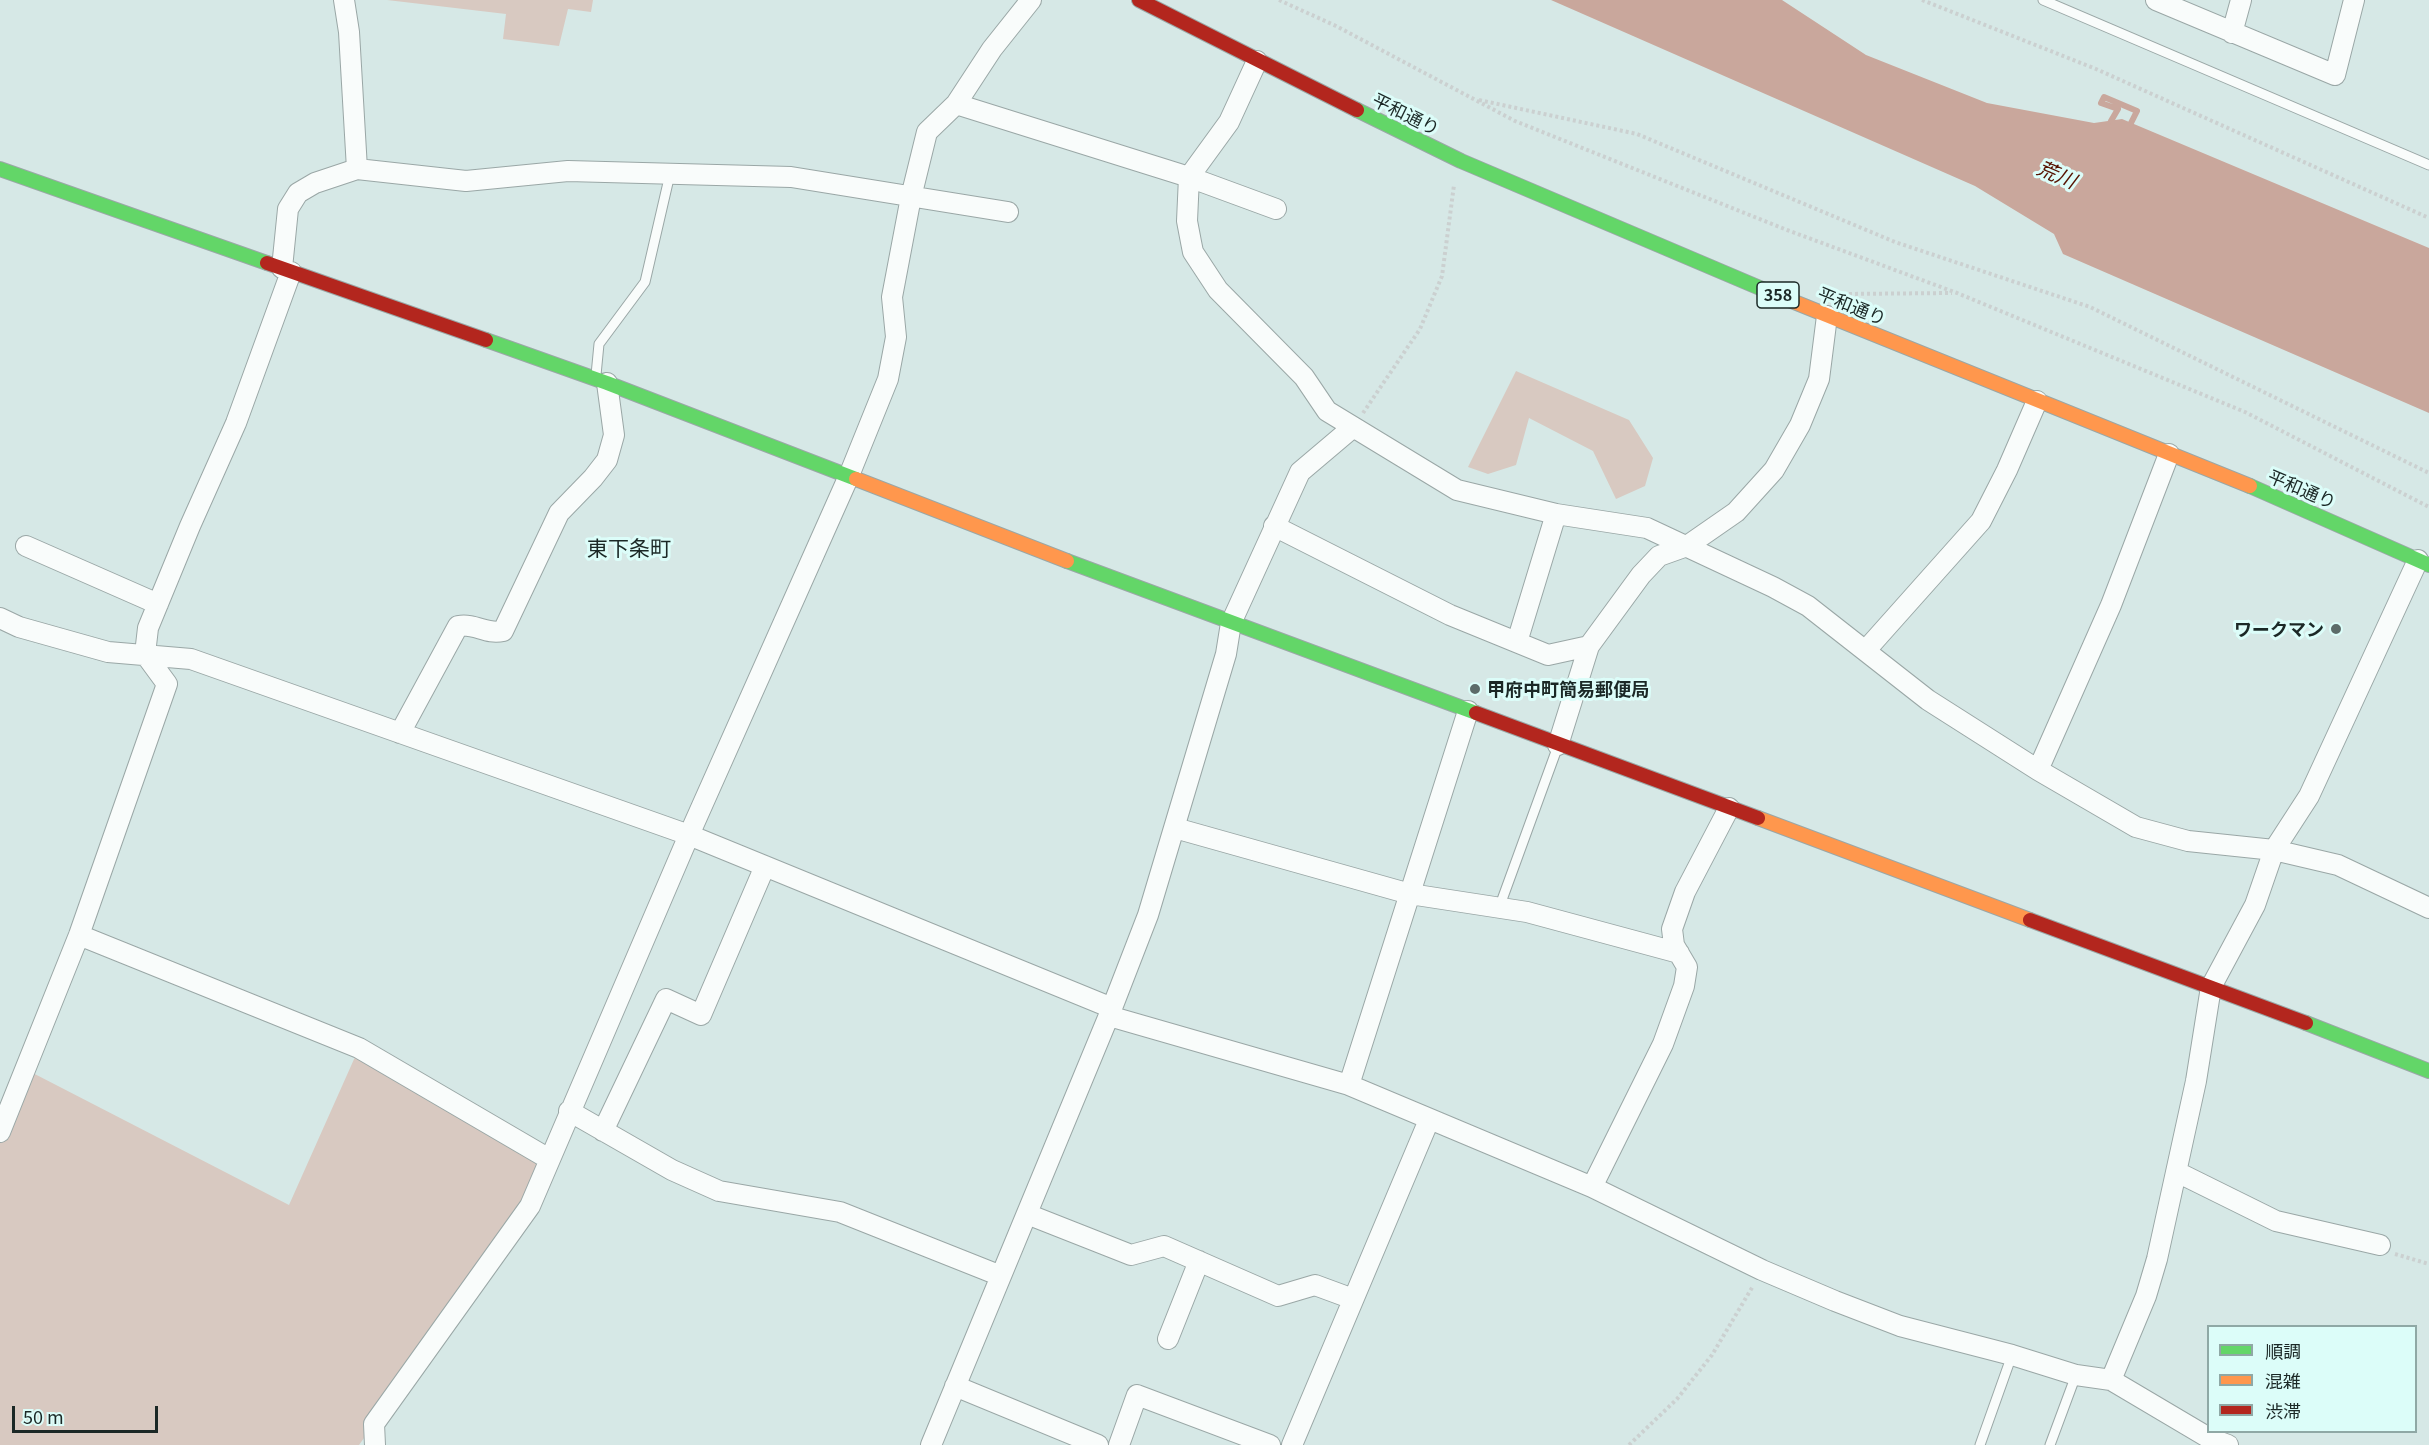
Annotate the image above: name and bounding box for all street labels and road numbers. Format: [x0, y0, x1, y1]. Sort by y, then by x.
street label: 平和通り [1369, 89, 1443, 139]
road number: 358 [1757, 282, 1799, 308]
street label: 平和通り [1815, 283, 1889, 329]
street label: 平和通り [2265, 465, 2339, 513]

